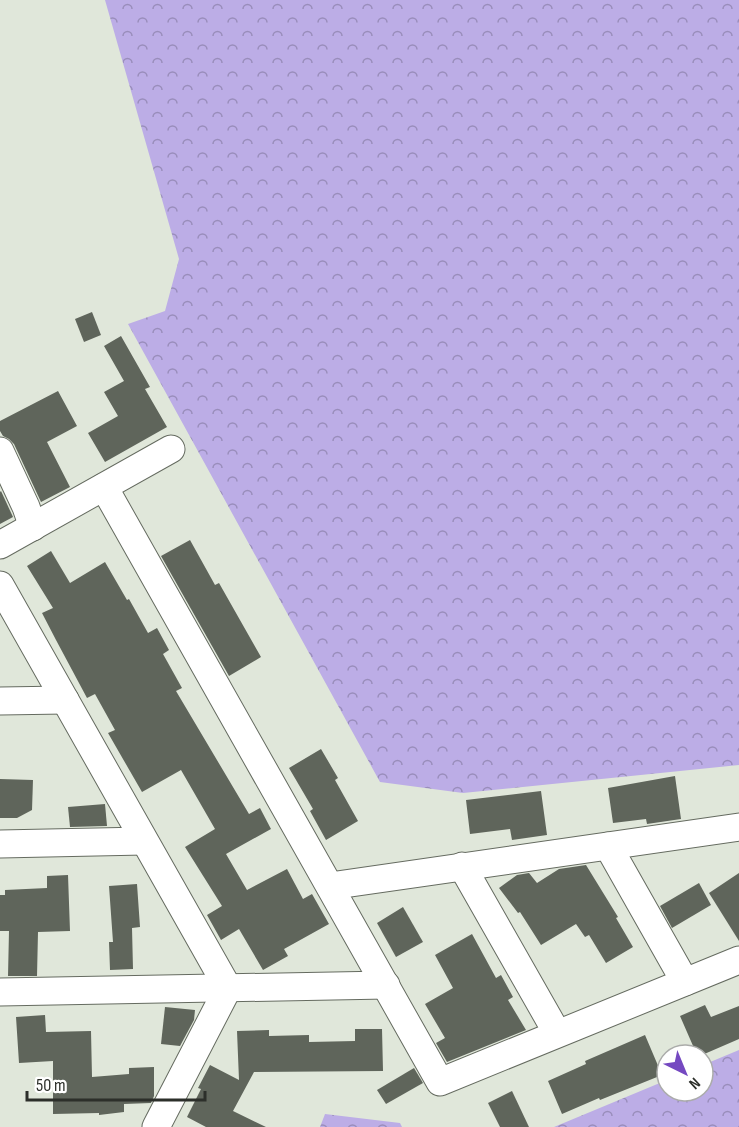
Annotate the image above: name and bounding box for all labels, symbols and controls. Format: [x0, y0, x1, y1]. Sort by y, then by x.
north arrow [655, 1043, 715, 1103]
scale bar [27, 1064, 206, 1102]
text: N [685, 1073, 704, 1093]
text: 50 m [36, 1075, 66, 1096]

